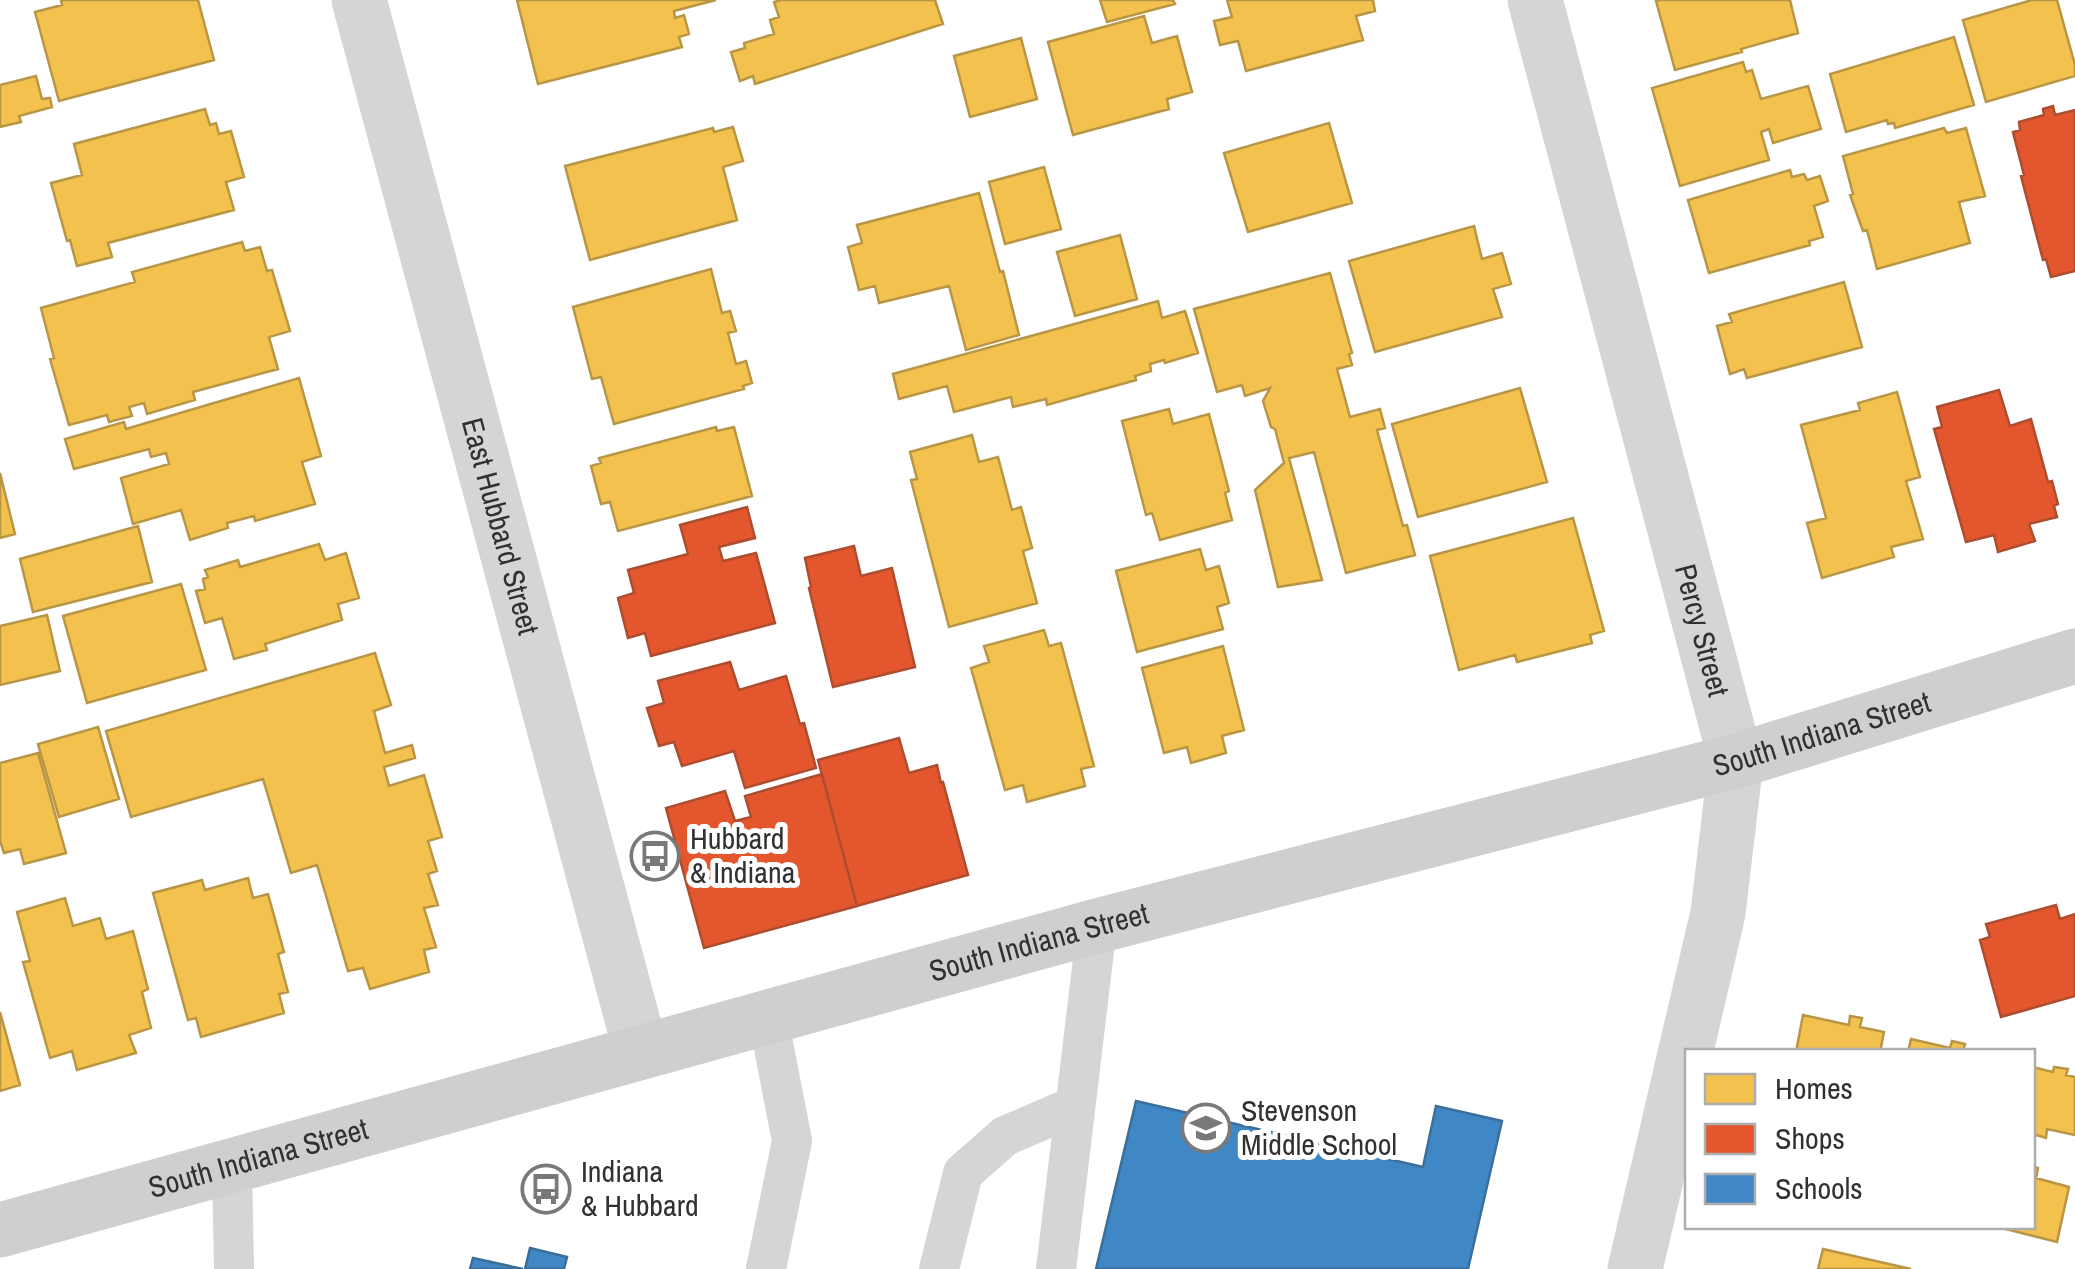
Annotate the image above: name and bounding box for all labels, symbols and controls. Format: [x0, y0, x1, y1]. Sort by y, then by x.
street label: East Hubbard Street [453, 413, 549, 639]
street label: Percy Street [1666, 560, 1739, 701]
street label: South Indiana Street [1708, 681, 1935, 785]
place label: Hubbard & Indiana [690, 818, 796, 892]
bus stop icon: Hubbard & Indiana [629, 830, 681, 882]
street label: South Indiana Street [924, 892, 1153, 991]
legend [1685, 1049, 2035, 1229]
text: Homes [1775, 1068, 1853, 1108]
place label: Stevenson Middle School [1241, 1090, 1397, 1164]
school or university icon: Stevenson Middle School [1180, 1102, 1232, 1154]
street label: South Indiana Street [144, 1108, 372, 1207]
text: Shops [1775, 1118, 1845, 1158]
place label: Indiana & Hubbard [581, 1151, 699, 1225]
bus stop icon: Indiana & Hubbard [520, 1163, 572, 1215]
text: Schools [1775, 1168, 1863, 1208]

